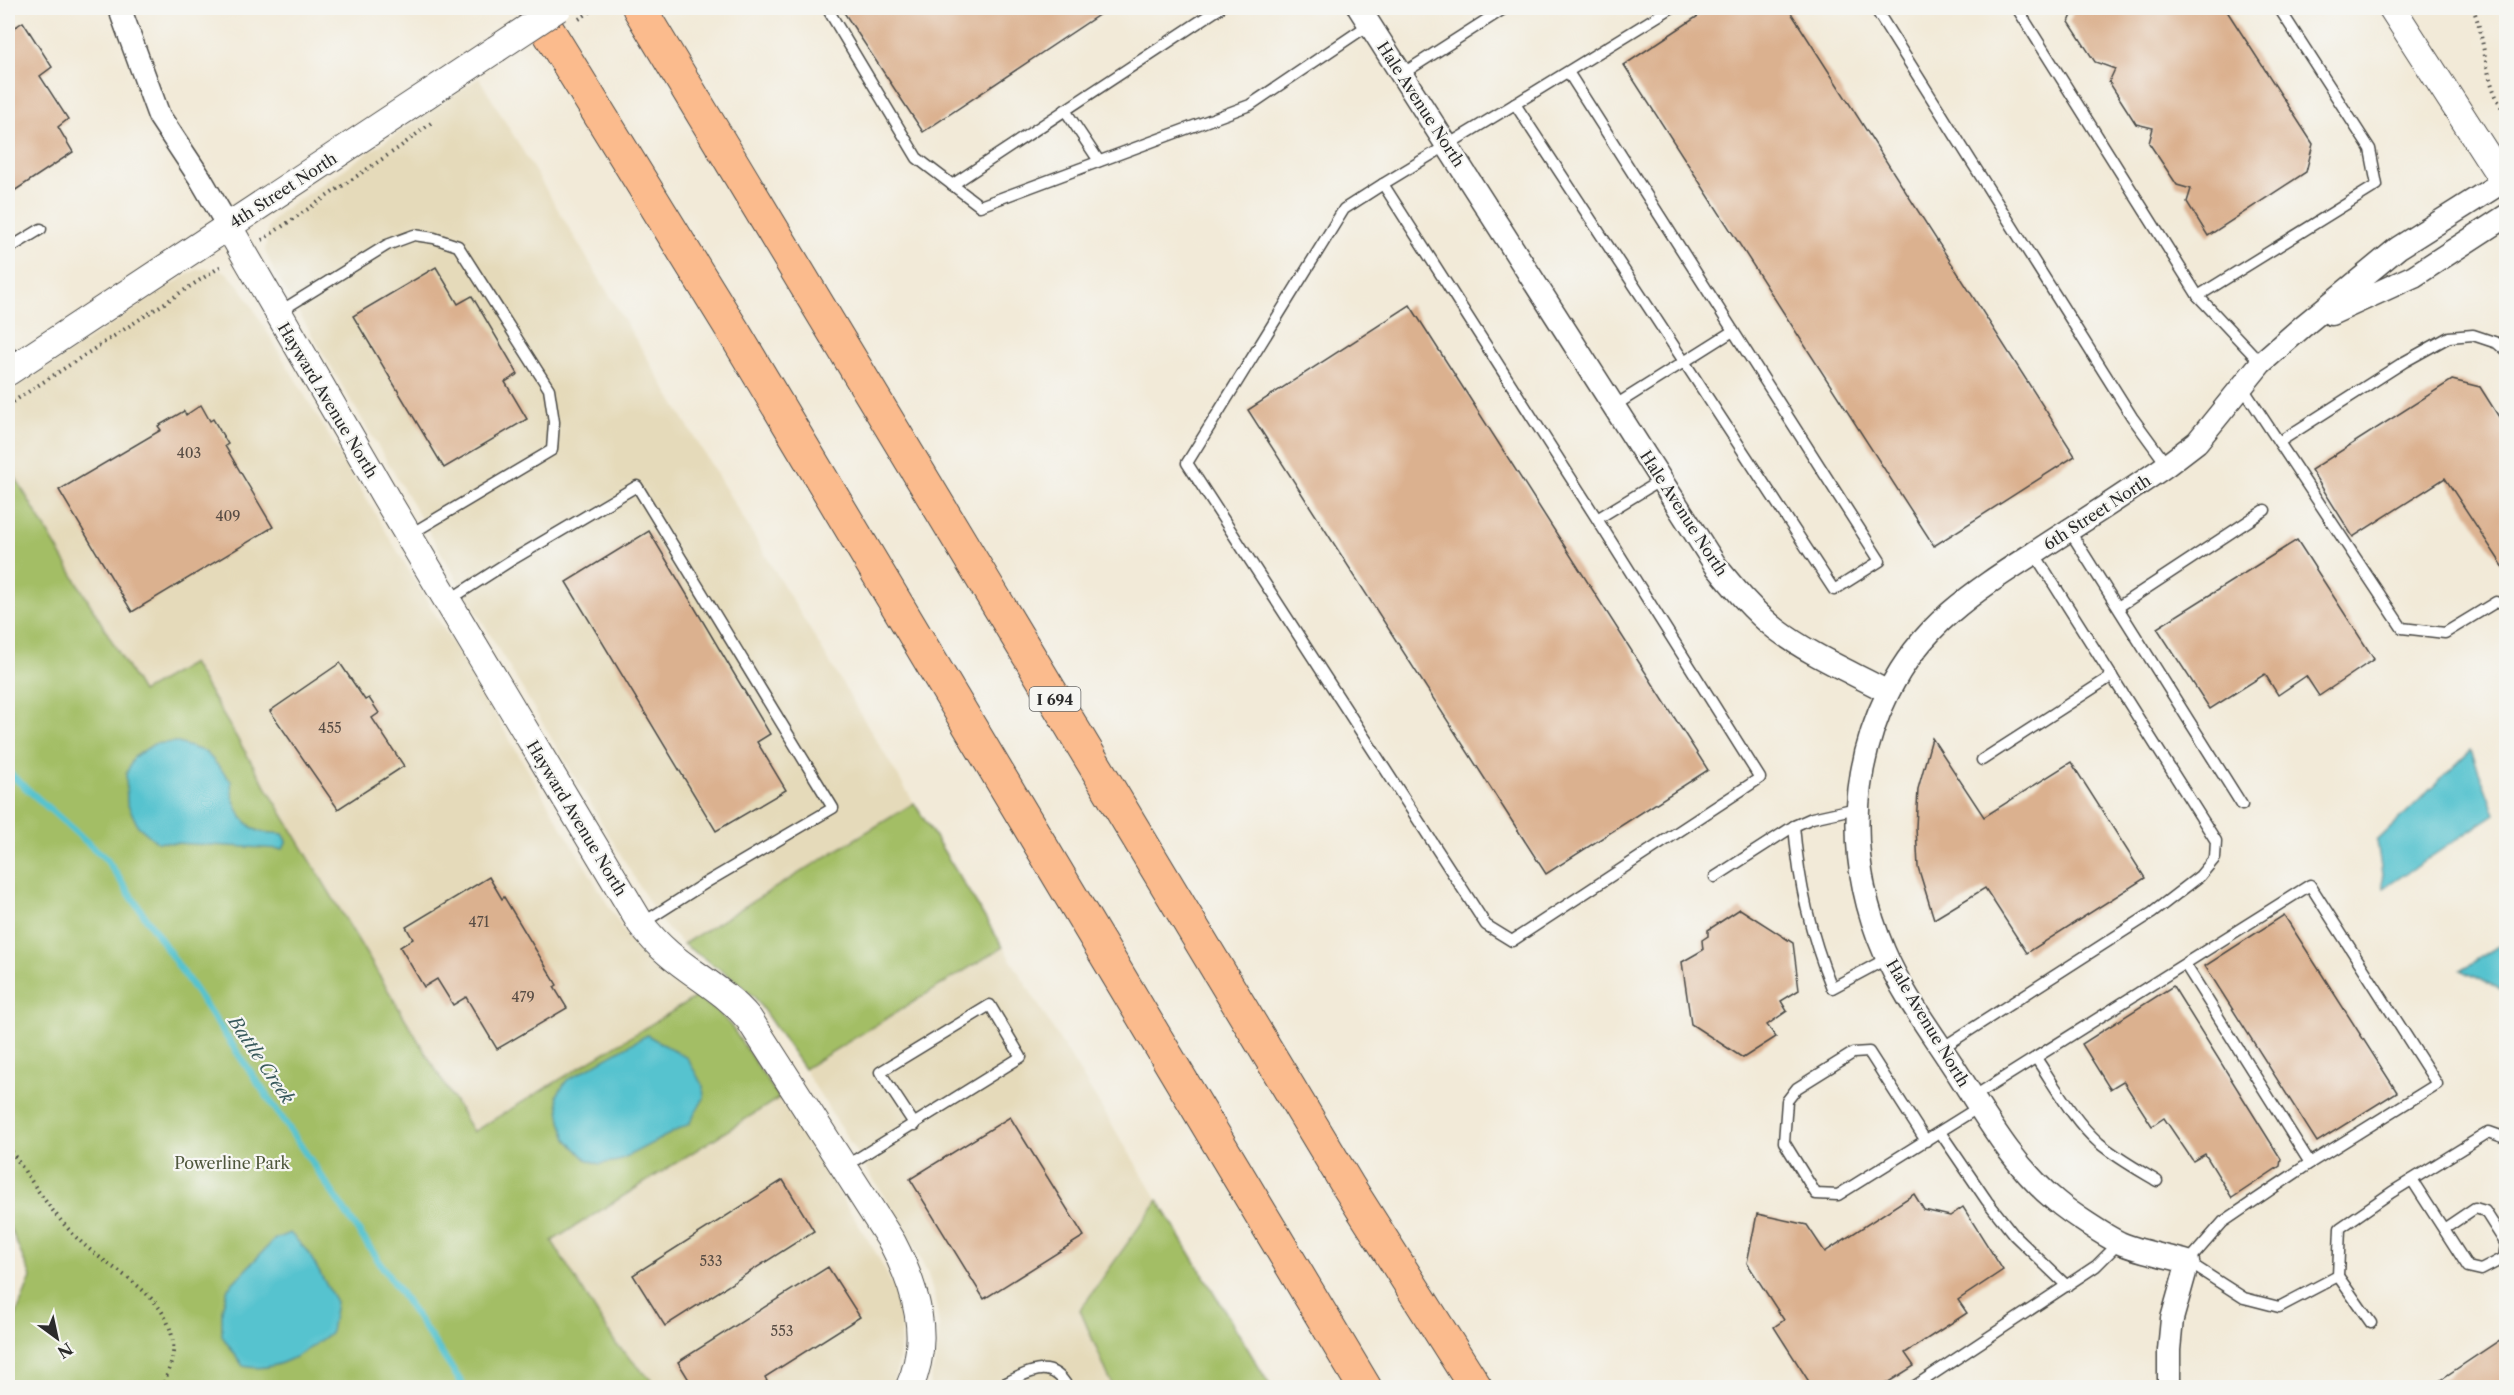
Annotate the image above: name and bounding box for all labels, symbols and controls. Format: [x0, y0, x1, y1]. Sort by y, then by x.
street label: Hale Avenue North [1373, 38, 1469, 170]
street label: 4th Street North [226, 148, 340, 232]
street label: Hayward Avenue North [274, 319, 382, 481]
house number: 403 [177, 444, 201, 462]
street label: Hale Avenue North [1636, 447, 1732, 579]
street label: 6th Street North [2040, 470, 2154, 554]
house number: 409 [215, 507, 241, 525]
road number: I 694 [1030, 687, 1080, 711]
house number: 455 [318, 719, 342, 737]
street label: Hayward Avenue North [523, 737, 631, 899]
house number: 471 [469, 913, 490, 931]
street label: Hale Avenue North [1882, 955, 1974, 1091]
house number: 479 [511, 988, 535, 1006]
water label: Battle Creek [222, 1010, 299, 1109]
park label: Powerline Park [174, 1153, 291, 1173]
house number: 533 [699, 1252, 723, 1270]
north arrow [27, 1308, 87, 1368]
house number: 553 [771, 1322, 793, 1340]
text: N [54, 1338, 76, 1363]

